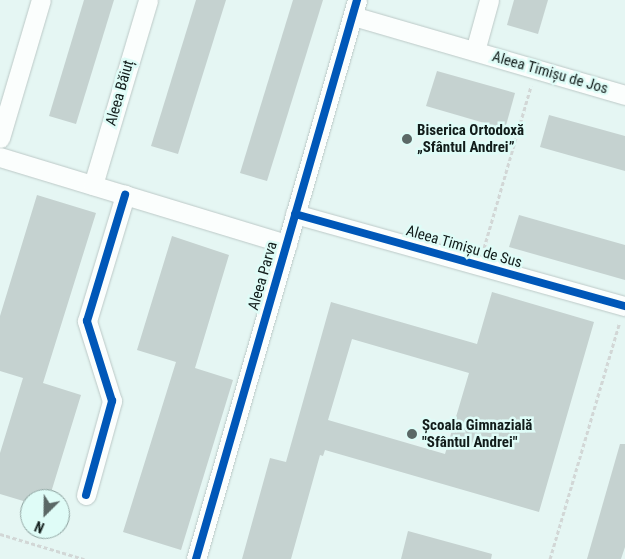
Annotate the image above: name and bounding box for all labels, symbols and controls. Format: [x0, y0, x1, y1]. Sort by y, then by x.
street label: Aleea Timișu de Jos [490, 48, 610, 98]
street label: Aleea Băiuț [102, 58, 138, 128]
place label: Biserica Ortodoxă „Sfântul Andrei” [417, 121, 524, 156]
marker: Biserica Ortodoxă „Sfântul Andrei” [401, 133, 413, 145]
street label: Aleea Timișu de Sus [404, 222, 524, 272]
street label: Aleea Parva [245, 240, 281, 312]
place label: Școala Gimnazială "Sfântul Andrei" [422, 416, 532, 451]
marker: Școala Gimnazială "Sfântul Andrei" [406, 428, 418, 440]
north arrow [20, 489, 70, 539]
text: N [32, 518, 47, 536]

